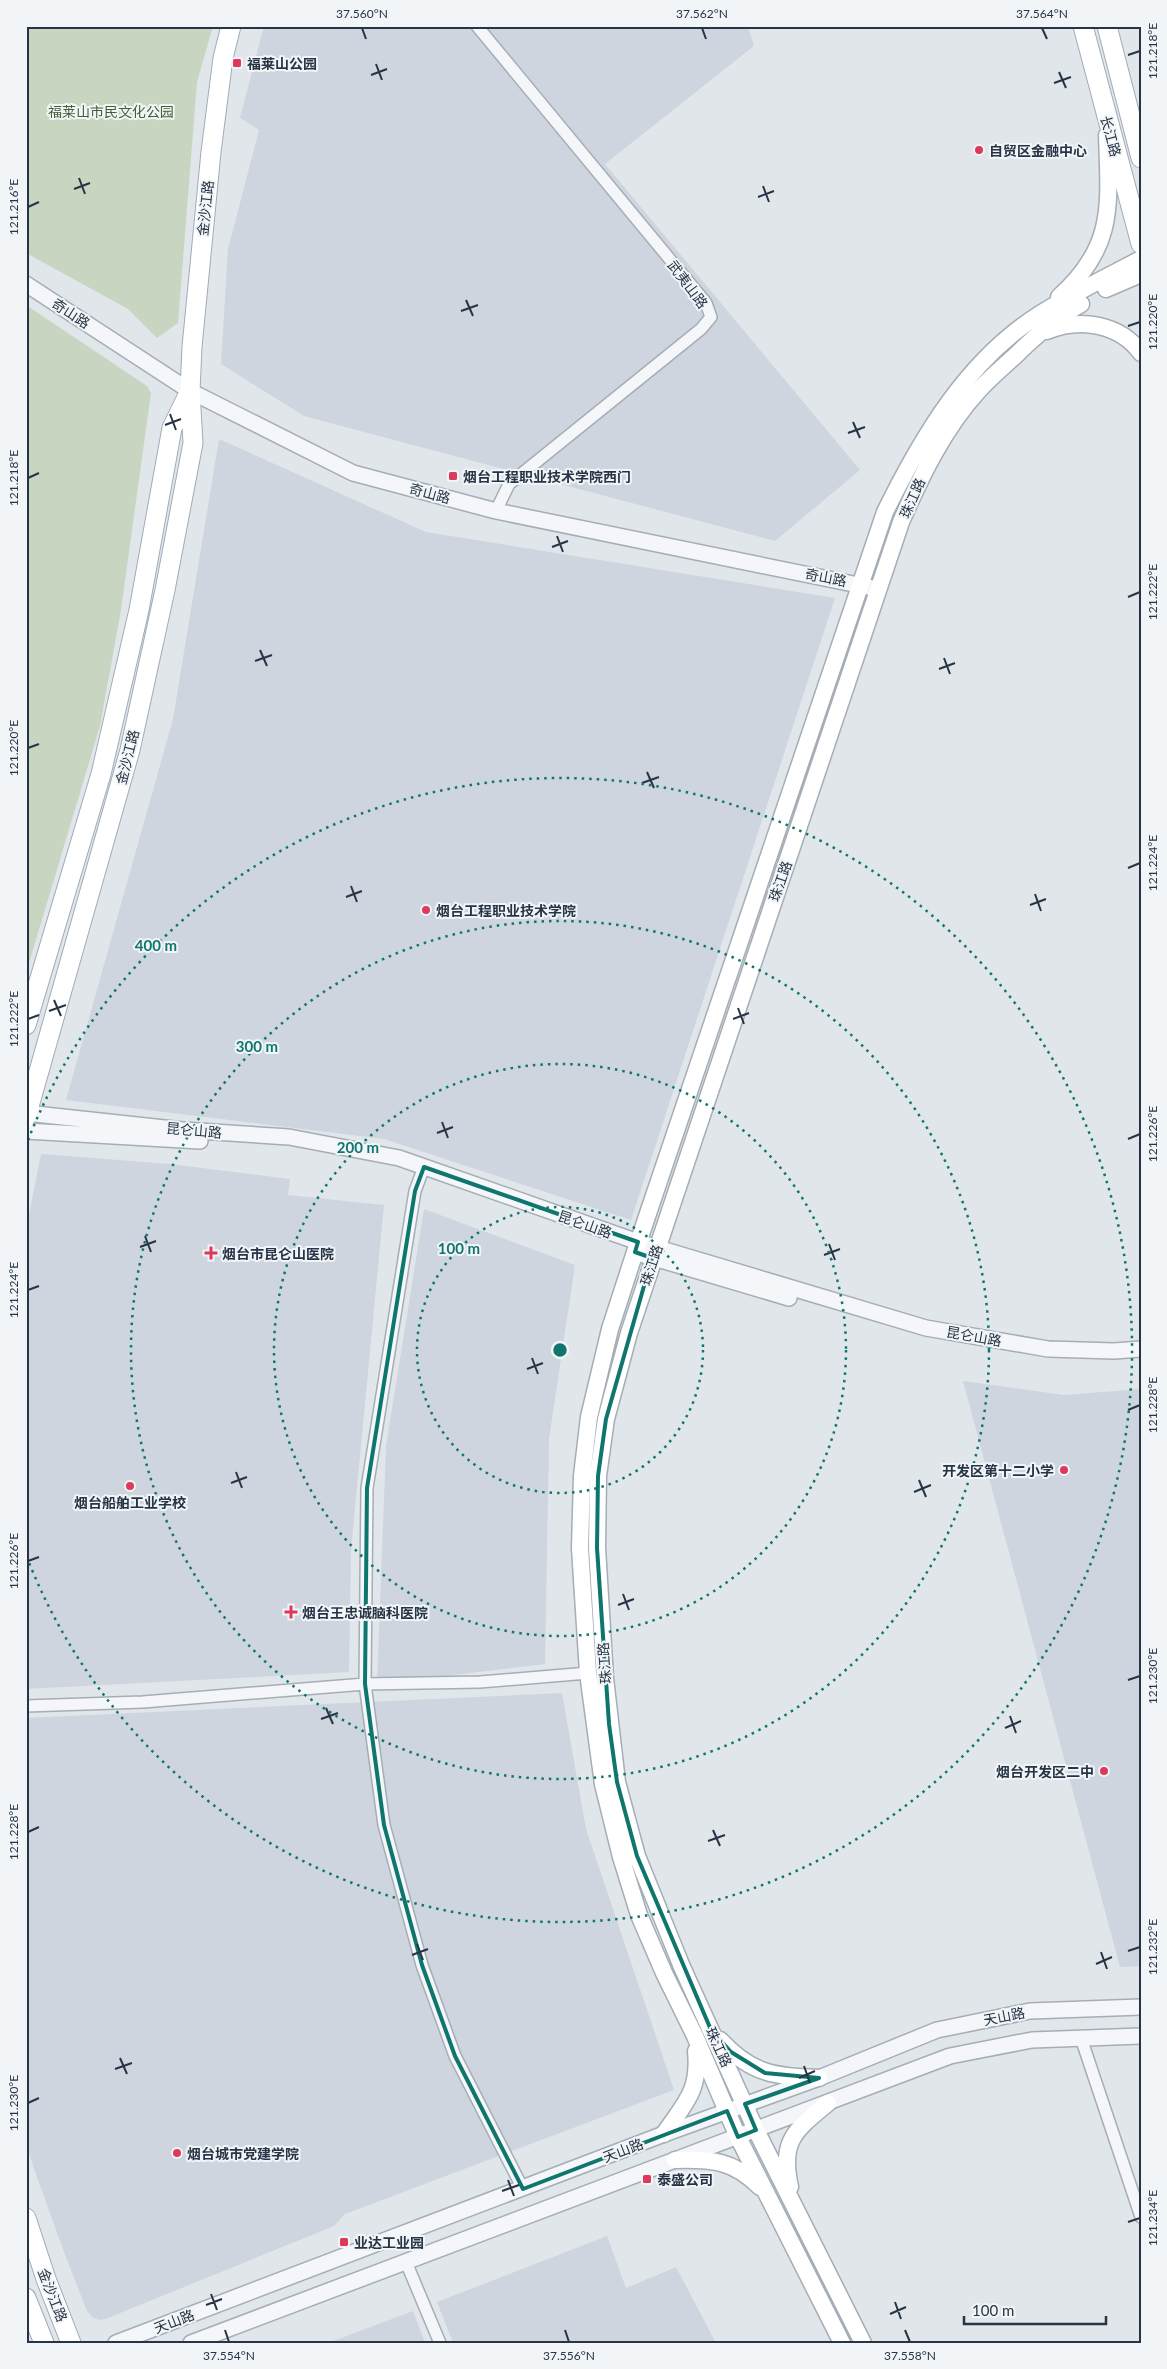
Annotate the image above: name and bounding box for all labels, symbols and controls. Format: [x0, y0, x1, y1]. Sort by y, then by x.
text: 37.560°N [336, 6, 388, 21]
text: 37.562°N [676, 6, 728, 21]
text: 37.564°N [1016, 6, 1068, 21]
text: 121.218°E [1145, 23, 1160, 79]
place label: 福莱山公园 [247, 55, 317, 72]
marker: 福莱山公园 [231, 57, 243, 69]
park label: 福莱山市民文化公园 [48, 103, 174, 120]
street label: 长江路 [1097, 114, 1125, 158]
place label: 自贸区金融中心 [989, 142, 1087, 159]
marker: 自贸区金融中心 [973, 144, 985, 156]
text: 121.216°E [6, 179, 21, 235]
street label: 金沙江路 [194, 179, 216, 237]
street label: 武夷山路 [664, 257, 712, 311]
street label: 奇山路 [49, 294, 93, 332]
text: 121.220°E [1145, 294, 1160, 350]
text: 121.218°E [6, 450, 21, 506]
place label: 烟台工程职业技术学院西门 [463, 468, 631, 485]
marker: 烟台工程职业技术学院西门 [447, 470, 459, 482]
street label: 珠江路 [896, 475, 928, 521]
street label: 奇山路 [408, 479, 452, 507]
text: 121.222°E [1145, 564, 1160, 620]
street label: 奇山路 [804, 565, 848, 589]
text: 121.220°E [6, 720, 21, 776]
street label: 金沙江路 [112, 728, 142, 786]
text: 121.224°E [1145, 835, 1160, 891]
street label: 珠江路 [765, 858, 795, 904]
place label: 烟台工程职业技术学院 [436, 902, 576, 919]
marker: 烟台工程职业技术学院 [420, 904, 432, 916]
text: 400 m [135, 936, 177, 954]
text: 121.222°E [6, 991, 21, 1047]
text: 300 m [236, 1037, 278, 1055]
text: 121.226°E [1145, 1106, 1160, 1162]
street label: 昆仑山路 [165, 1119, 223, 1141]
text: 200 m [337, 1138, 379, 1156]
street label: 昆仑山路 [556, 1207, 614, 1241]
text: 100 m [438, 1239, 480, 1257]
street label: 珠江路 [636, 1242, 666, 1288]
place label: 烟台市昆仑山医院 [222, 1245, 334, 1262]
marker: 烟台市昆仑山医院 [204, 1246, 218, 1260]
text: 121.224°E [6, 1262, 21, 1318]
street label: 昆仑山路 [945, 1323, 1003, 1349]
centre of rings [551, 1341, 569, 1359]
text: 121.228°E [1145, 1377, 1160, 1433]
place label: 开发区第十二小学 [942, 1462, 1054, 1479]
marker: 开发区第十二小学 [1058, 1464, 1070, 1476]
marker: 烟台船舶工业学校 [124, 1480, 136, 1492]
place label: 烟台船舶工业学校 [74, 1494, 186, 1511]
text: 121.226°E [6, 1533, 21, 1589]
place label: 烟台王忠诚脑科医院 [302, 1604, 428, 1621]
marker: 烟台王忠诚脑科医院 [284, 1605, 298, 1619]
street label: 珠江路 [594, 1641, 614, 1685]
text: 121.230°E [1145, 1648, 1160, 1704]
place label: 烟台开发区二中 [996, 1763, 1094, 1780]
marker: 烟台开发区二中 [1098, 1765, 1110, 1777]
text: 121.228°E [6, 1804, 21, 1860]
text: 121.232°E [1145, 1919, 1160, 1975]
street label: 天山路 [982, 2004, 1026, 2028]
street label: 珠江路 [702, 2024, 736, 2070]
text: 121.230°E [6, 2075, 21, 2131]
street label: 天山路 [600, 2135, 646, 2165]
place label: 烟台城市党建学院 [187, 2145, 299, 2162]
marker: 烟台城市党建学院 [171, 2147, 183, 2159]
place label: 泰盛公司 [657, 2171, 713, 2188]
marker: 泰盛公司 [641, 2173, 653, 2185]
text: 121.234°E [1145, 2190, 1160, 2246]
place label: 业达工业园 [354, 2234, 424, 2251]
marker: 业达工业园 [338, 2236, 350, 2248]
street label: 金沙江路 [35, 2266, 71, 2324]
scale bar [964, 2294, 1107, 2326]
text: 100 m [972, 2301, 1014, 2319]
street label: 天山路 [151, 2306, 197, 2336]
text: 37.554°N [203, 2348, 255, 2363]
text: 37.556°N [543, 2348, 595, 2363]
text: 37.558°N [884, 2348, 936, 2363]

